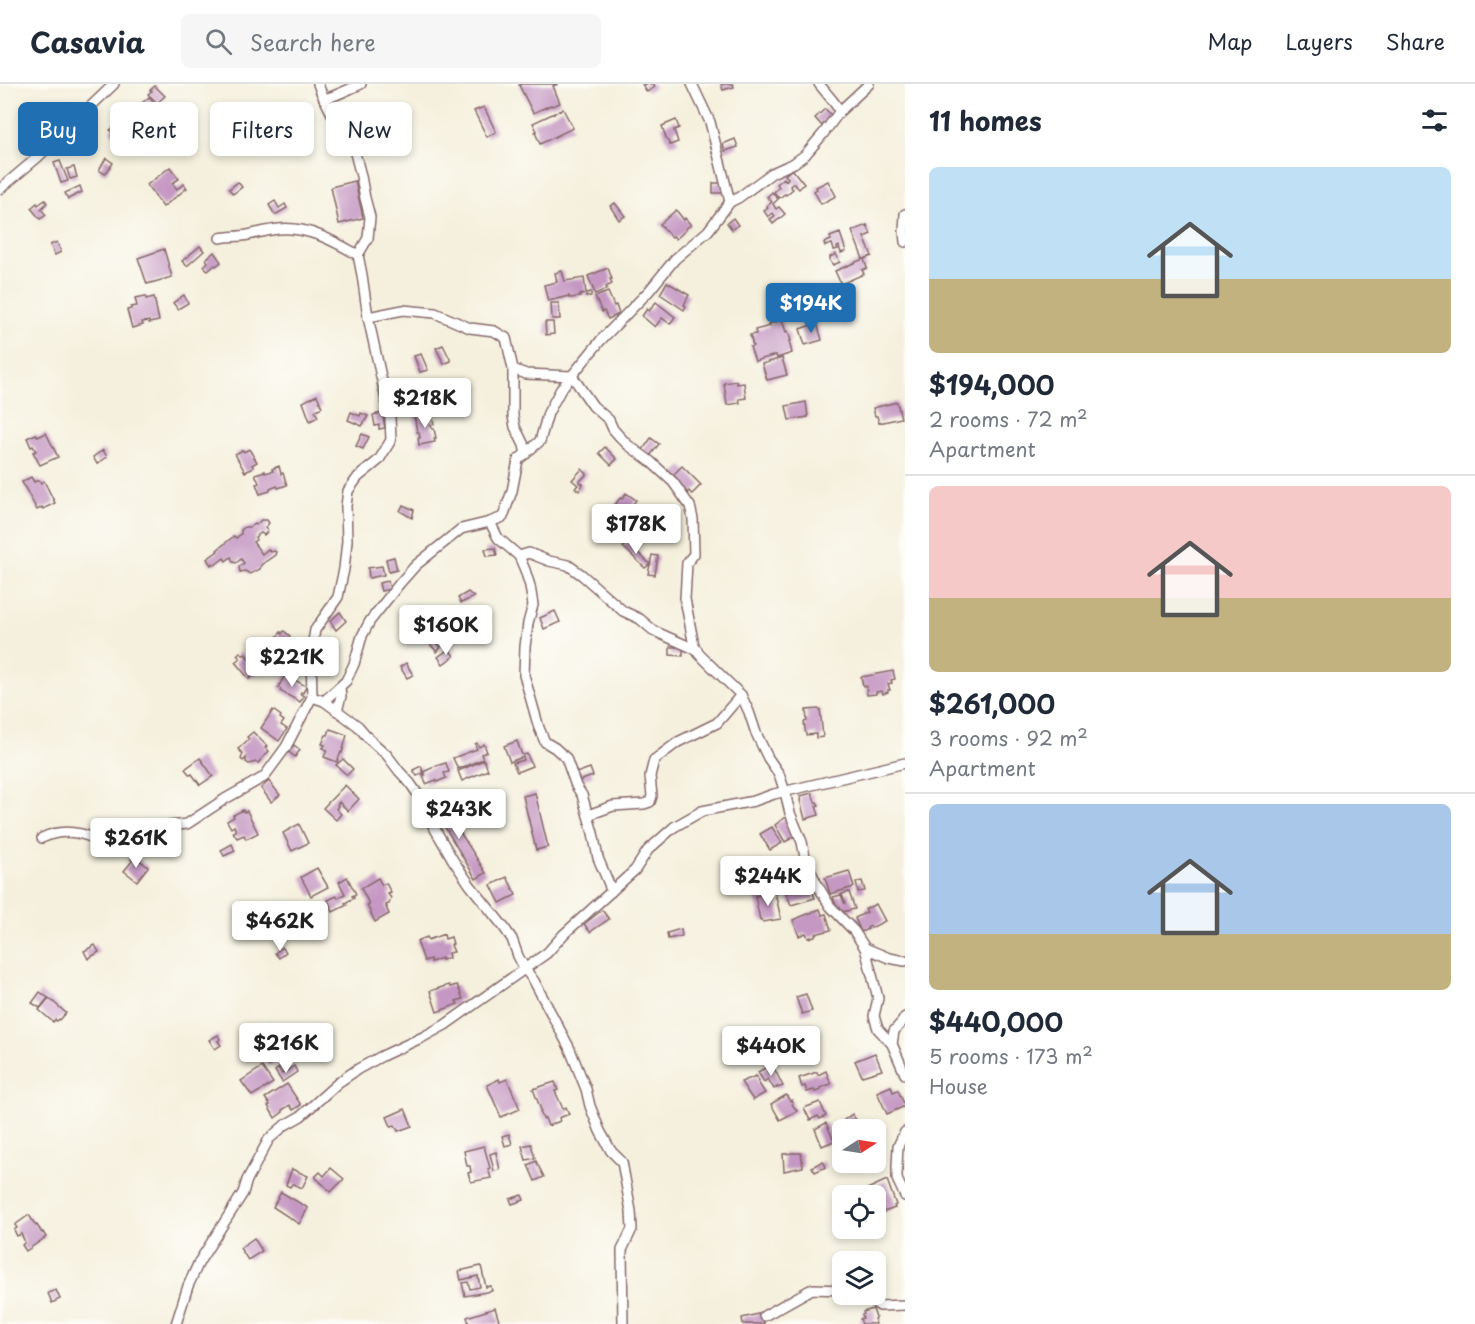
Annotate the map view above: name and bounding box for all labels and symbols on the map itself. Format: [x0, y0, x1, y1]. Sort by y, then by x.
pin: $194K [769, 283, 853, 334]
pin: $218K [383, 378, 467, 429]
pin: $178K [594, 504, 678, 555]
pin: $160K [404, 605, 488, 656]
pin: $221K [250, 637, 334, 688]
pin: $243K [417, 789, 501, 840]
pin: $261K [94, 818, 178, 869]
pin: $244K [726, 856, 810, 907]
pin: $462K [238, 901, 322, 952]
pin: $216K [244, 1023, 328, 1074]
pin: $440K [729, 1026, 813, 1077]
north arrow [832, 1119, 886, 1173]

